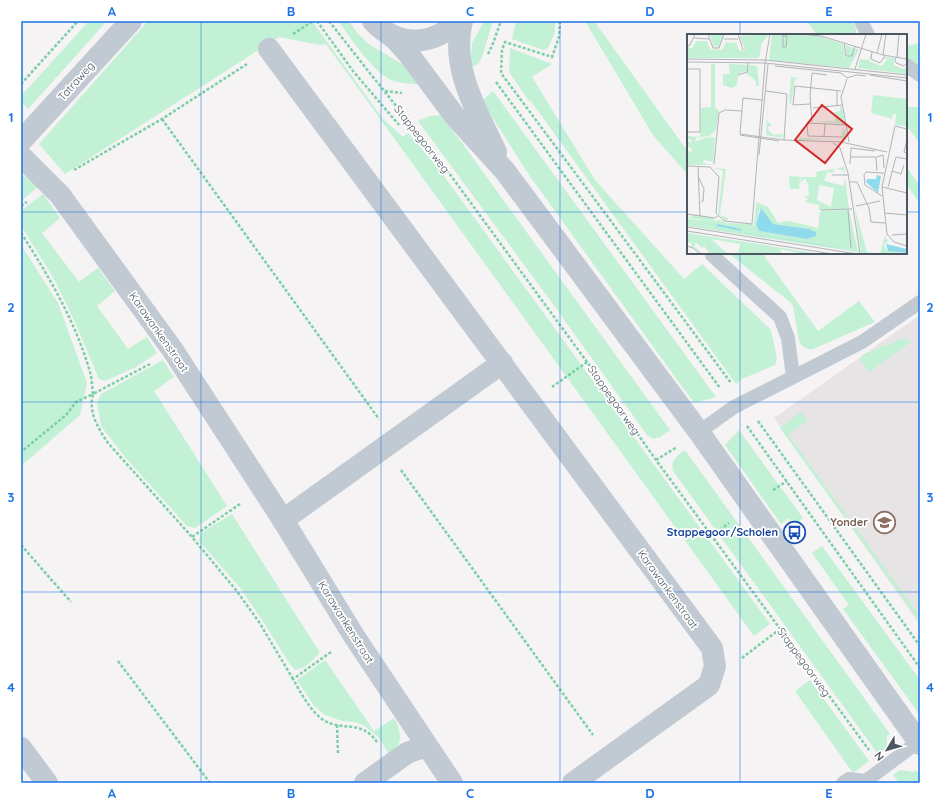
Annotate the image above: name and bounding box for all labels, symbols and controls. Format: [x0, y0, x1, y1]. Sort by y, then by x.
text: A [108, 3, 117, 19]
text: B [287, 3, 295, 19]
text: C [466, 3, 474, 19]
text: D [645, 3, 655, 19]
text: E [825, 3, 833, 19]
inset map [687, 34, 907, 254]
street label: Tatraweg [55, 58, 97, 104]
street label: Stappegoorweg [391, 102, 453, 176]
text: 1 [8, 109, 14, 125]
text: 1 [927, 109, 933, 125]
street label: Karawankenstraat [126, 289, 192, 375]
text: 2 [7, 299, 15, 315]
text: 2 [926, 299, 934, 315]
street label: Stappegoorweg [585, 362, 643, 438]
text: 3 [8, 489, 15, 505]
text: 3 [927, 489, 934, 505]
school or university icon: Yonder [871, 509, 897, 535]
place label: Yonder [830, 515, 868, 529]
bus stop icon: Stappegoor/Scholen [781, 519, 807, 545]
place label: Stappegoor/Scholen [667, 525, 778, 539]
street label: Karawankenstraat [635, 547, 702, 632]
street label: Karawankenstraat [315, 578, 377, 666]
street label: Stappegoorweg [774, 625, 834, 699]
text: 4 [7, 679, 15, 695]
text: 4 [926, 679, 934, 695]
north arrow [867, 730, 907, 770]
text: N [871, 749, 887, 764]
text: A [108, 785, 117, 801]
text: B [287, 785, 295, 801]
text: C [466, 785, 474, 801]
text: D [645, 785, 655, 801]
text: E [825, 785, 833, 801]

